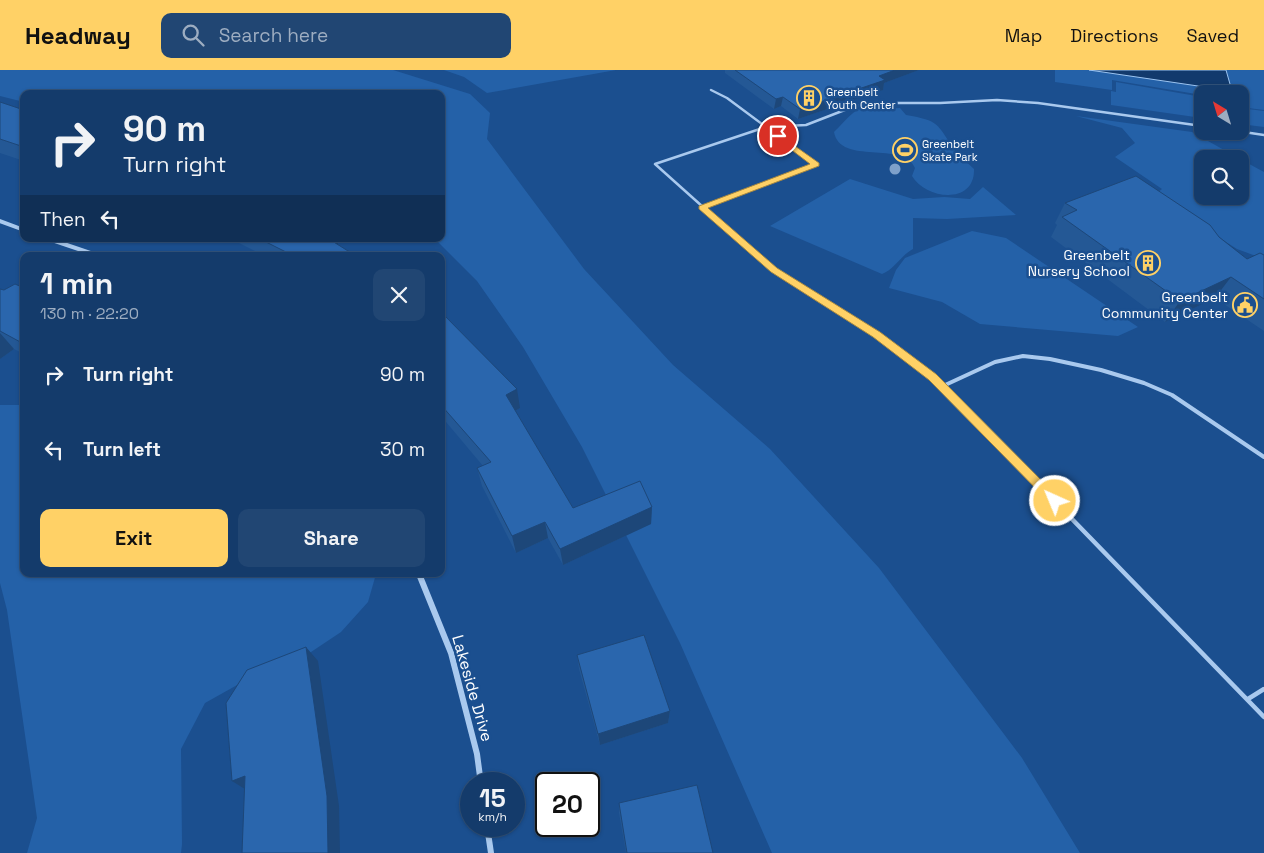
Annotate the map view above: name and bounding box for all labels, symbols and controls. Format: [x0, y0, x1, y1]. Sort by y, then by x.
search box [161, 13, 511, 58]
text: Headway [25, 20, 131, 51]
icon: search [179, 21, 207, 49]
text: Search here [219, 23, 328, 48]
text: Map [1005, 24, 1042, 47]
text: Directions [1070, 24, 1159, 47]
text: Saved [1187, 24, 1239, 47]
building icon: Greenbelt Youth Center [796, 85, 822, 111]
place label: Greenbelt Youth Center [826, 85, 896, 112]
north arrow [1194, 85, 1249, 140]
map controls [1194, 85, 1249, 205]
text: 90 m [123, 107, 206, 151]
icon: right [40, 110, 105, 175]
pin [757, 115, 799, 157]
icon: arrive [764, 122, 792, 150]
sports icon: Greenbelt Skate Park [892, 137, 918, 163]
place label: Greenbelt Skate Park [922, 137, 978, 164]
text: Turn right [123, 150, 226, 178]
button: search [1194, 150, 1249, 205]
icon: left [96, 205, 124, 233]
text: Then [40, 207, 86, 232]
place label: Greenbelt Nursery School [1028, 246, 1130, 280]
building icon: Greenbelt Nursery School [1135, 250, 1161, 276]
text: 1 min [40, 264, 113, 303]
button: close [373, 269, 425, 321]
place label: Greenbelt Community Center [1102, 288, 1228, 322]
public building icon: Greenbelt Community Center [1232, 292, 1258, 318]
text: 130 m · 22:20 [40, 303, 139, 324]
icon: right [40, 361, 68, 389]
text: Turn right [83, 362, 173, 387]
text: 90 m [380, 362, 425, 387]
icon: left [40, 436, 68, 464]
text: Turn left [83, 437, 161, 462]
text: 30 m [380, 437, 425, 462]
position arrow [1028, 474, 1080, 526]
button: Exit [40, 509, 228, 567]
button: Share [238, 509, 425, 567]
street label: Lakeside Drive [447, 632, 498, 744]
speed limit sign: 20 [535, 772, 600, 837]
text: 15 [479, 782, 506, 814]
text: km/h [478, 809, 507, 825]

